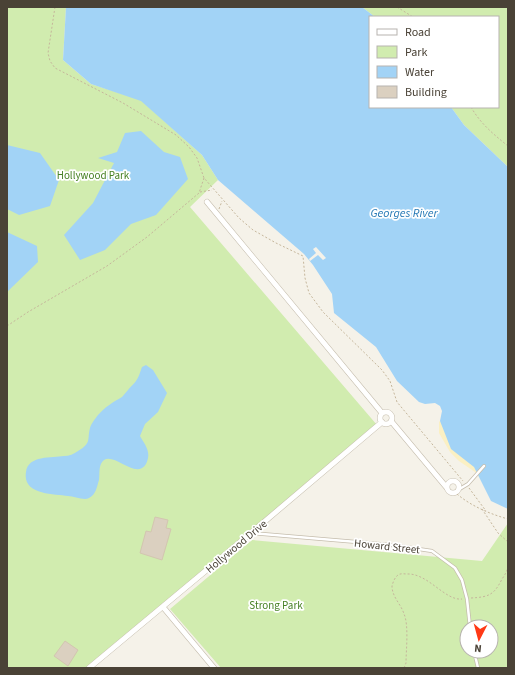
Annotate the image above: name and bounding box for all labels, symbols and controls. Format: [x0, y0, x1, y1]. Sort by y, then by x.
legend [369, 16, 499, 108]
text: Road [405, 24, 431, 41]
text: Park [405, 44, 427, 61]
text: Water [405, 64, 435, 81]
text: Building [405, 84, 447, 101]
park label: Hollywood Park [57, 168, 130, 183]
water label: Georges River [370, 205, 438, 222]
street label: Hollywood Drive [202, 516, 271, 576]
street label: Howard Street [353, 536, 421, 557]
park label: Strong Park [249, 598, 303, 613]
north arrow [459, 619, 499, 659]
text: N [474, 641, 482, 656]

